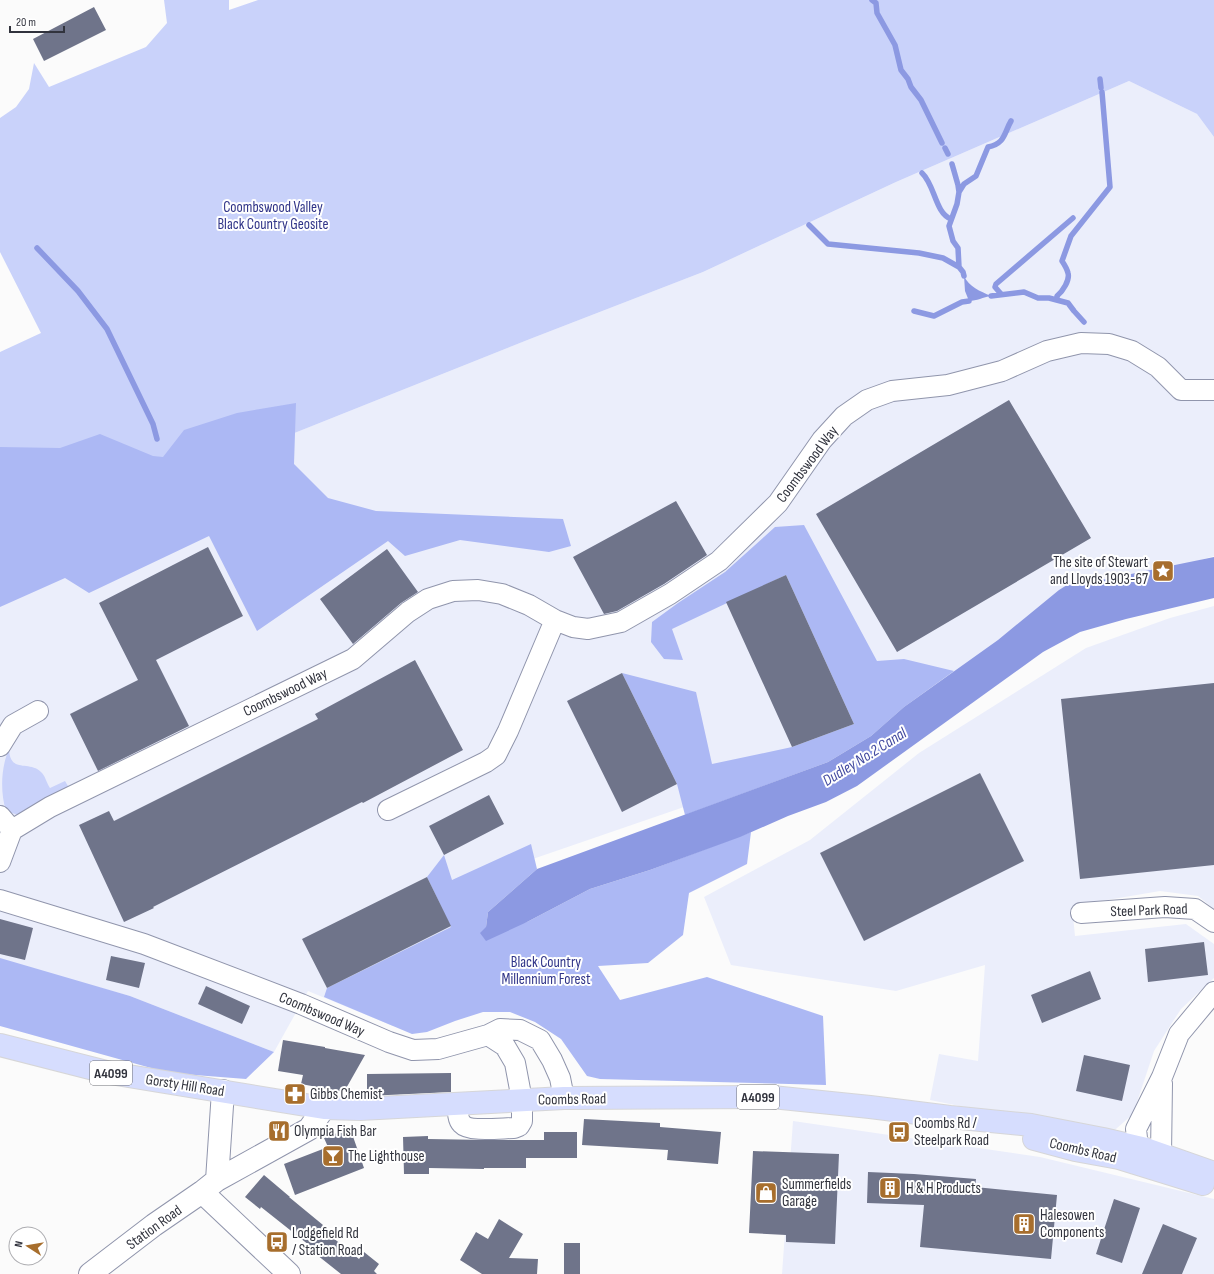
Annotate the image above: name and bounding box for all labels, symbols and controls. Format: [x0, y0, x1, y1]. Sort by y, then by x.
scale bar [10, 8, 64, 34]
text: 20 m [16, 15, 36, 30]
park label: Coombswood Valley Black Country Geosite [217, 198, 329, 234]
street label: Coombswood Way [772, 422, 843, 506]
place label: The site of Stewart and Lloyds 1903-67 [1050, 553, 1148, 589]
place icon: The site of Stewart and Lloyds 1903-67 [1150, 558, 1176, 584]
street label: Coombswood Way [240, 664, 331, 721]
water label: Dudley No.2 Canal [819, 723, 911, 791]
street label: Steel Park Road [1110, 900, 1188, 921]
park label: Black Country Millennium Forest [502, 953, 591, 989]
street label: Coombswood Way [276, 988, 368, 1041]
road number: A4099 [90, 1061, 132, 1085]
street label: Gorsty Hill Road [144, 1070, 226, 1101]
pharmacy icon: Gibbs Chemist [282, 1081, 308, 1107]
place label: Gibbs Chemist [310, 1085, 383, 1104]
road number: A4099 [737, 1085, 779, 1109]
street label: Coombs Road [538, 1089, 606, 1110]
place label: Coombs Rd / Steelpark Road [914, 1114, 989, 1150]
restaurant icon: Olympia Fish Bar [266, 1118, 292, 1144]
bus stop icon: Coombs Rd / Steelpark Road [886, 1119, 912, 1145]
place label: Olympia Fish Bar [294, 1122, 377, 1141]
street label: Coombs Road [1048, 1134, 1118, 1167]
bar icon: The Lighthouse [320, 1143, 346, 1169]
place label: The Lighthouse [348, 1147, 425, 1166]
place label: Summerfields Garage [782, 1175, 852, 1211]
building icon: H & H Products [877, 1175, 903, 1201]
place label: H & H Products [906, 1179, 981, 1198]
shop icon: Summerfields Garage [753, 1180, 779, 1206]
street label: Station Road [123, 1201, 186, 1254]
place label: Halesowen Components [1040, 1206, 1104, 1242]
building icon: Halesowen Components [1011, 1211, 1037, 1237]
place label: Lodgefield Rd / Station Road [292, 1224, 363, 1260]
north arrow [8, 1226, 48, 1266]
bus stop icon: Lodgefield Rd / Station Road [264, 1229, 290, 1255]
text: N [12, 1240, 26, 1248]

